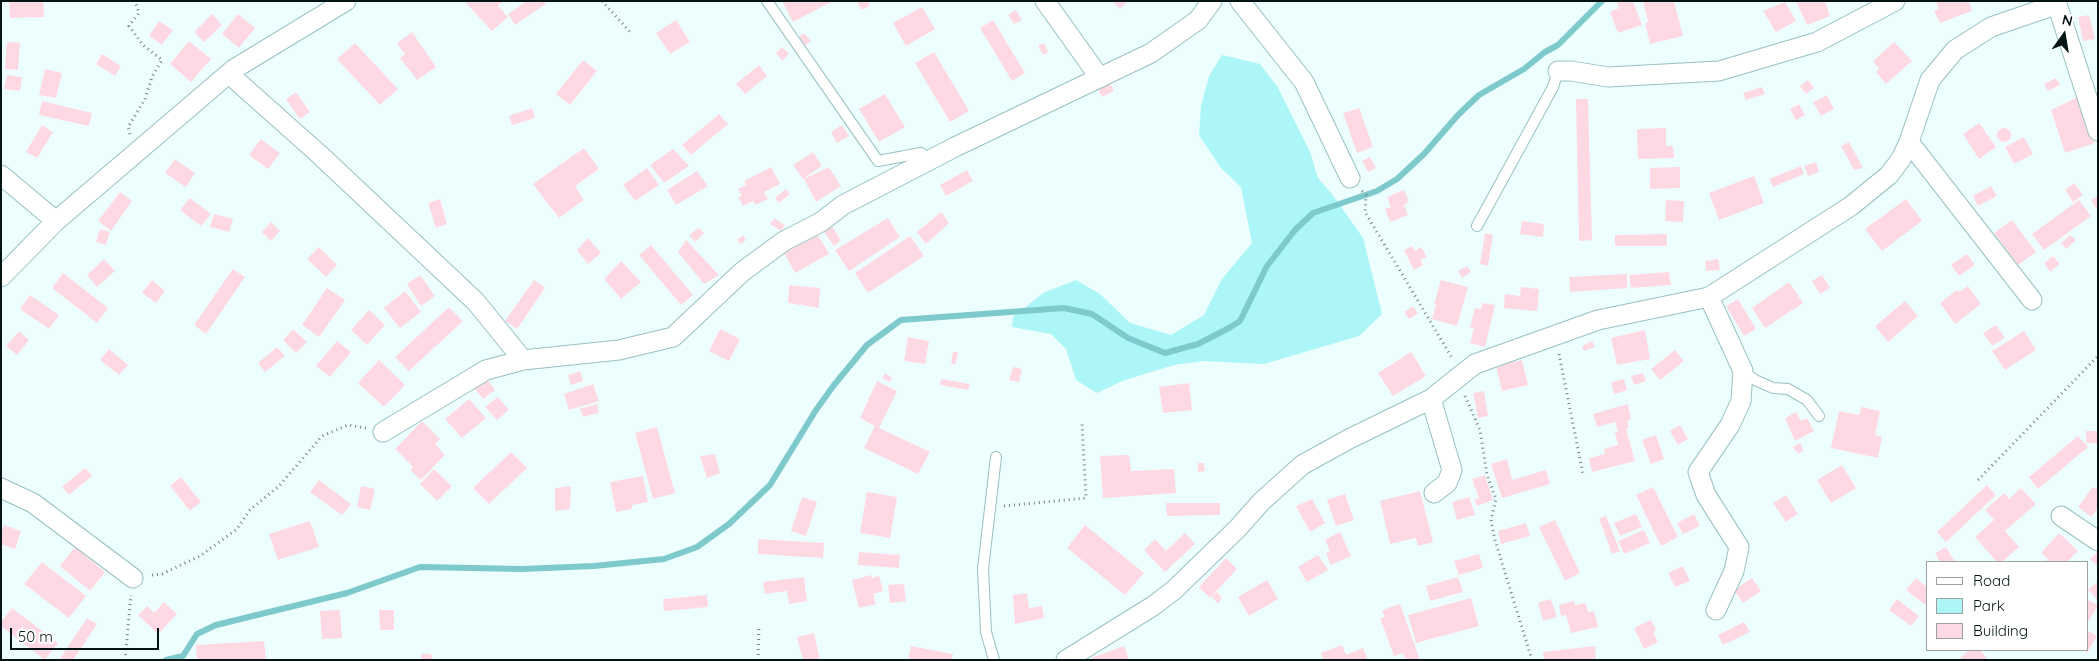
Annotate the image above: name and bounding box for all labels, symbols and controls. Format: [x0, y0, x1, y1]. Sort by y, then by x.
north arrow [2039, 10, 2089, 60]
text: N [2060, 10, 2074, 30]
legend [1926, 561, 2089, 651]
text: Road [1973, 571, 2010, 590]
text: Park [1973, 596, 2005, 615]
scale bar [12, 618, 161, 650]
text: Building [1973, 621, 2028, 640]
text: 50 m [18, 627, 53, 646]

